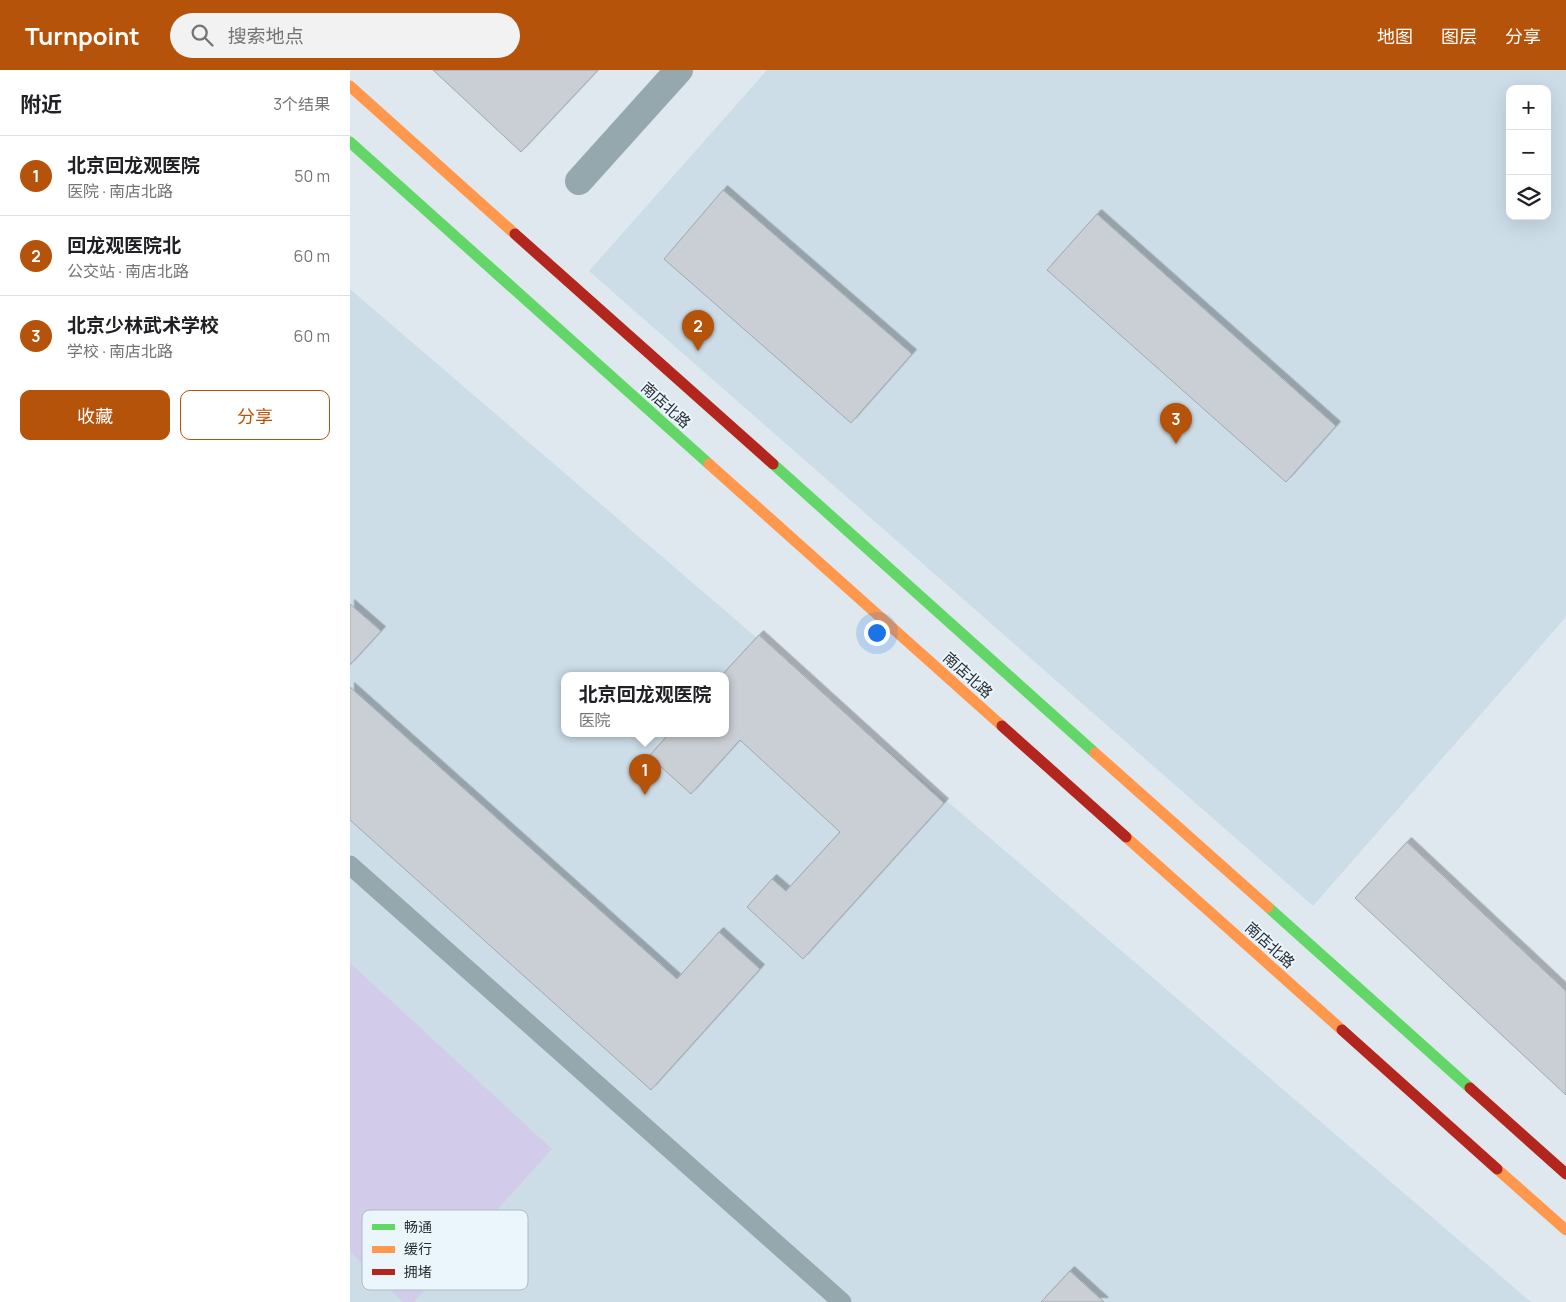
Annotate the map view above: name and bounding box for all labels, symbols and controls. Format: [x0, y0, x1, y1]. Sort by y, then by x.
search box [170, 13, 520, 58]
text: Turnpoint [25, 19, 140, 52]
icon: search [188, 21, 216, 49]
text: 搜索地点 [228, 23, 304, 49]
text: 地图 [1377, 24, 1413, 48]
text: 图层 [1441, 24, 1477, 48]
text: 分享 [1505, 24, 1541, 48]
map controls [1506, 85, 1551, 220]
button: + [1506, 85, 1551, 130]
text: 附近 [20, 90, 62, 118]
text: 3个结果 [273, 93, 330, 115]
button: − [1506, 130, 1551, 175]
text: 北京回龙观医院 [67, 152, 200, 178]
text: 1 [32, 165, 40, 187]
text: 50 m [294, 165, 330, 187]
button: layers [1506, 175, 1551, 220]
text: 医院 · 南店北路 [67, 180, 173, 202]
text: 回龙观医院北 [67, 232, 181, 258]
text: 2 [31, 245, 41, 267]
text: 60 m [294, 245, 330, 267]
text: 公交站 · 南店北路 [67, 260, 189, 282]
pin: 2 [682, 310, 714, 351]
text: 北京少林武术学校 [67, 312, 219, 338]
text: 3 [31, 325, 41, 347]
text: 60 m [294, 325, 330, 347]
text: 学校 · 南店北路 [67, 340, 173, 362]
street label: 南店北路 [637, 377, 695, 433]
button: 收藏 [20, 390, 170, 440]
button: 分享 [180, 390, 330, 440]
pin: 3 [1160, 403, 1192, 444]
your location [864, 620, 890, 646]
street label: 南店北路 [939, 647, 997, 703]
popup [561, 672, 729, 737]
text: 北京回龙观医院 [578, 681, 712, 707]
text: 医院 [578, 709, 611, 731]
pin: 1 [629, 754, 661, 795]
street label: 南店北路 [1241, 917, 1299, 973]
legend [362, 1210, 528, 1290]
text: 畅通 [404, 1217, 432, 1236]
text: 缓行 [404, 1239, 432, 1258]
text: 拥堵 [404, 1262, 432, 1281]

